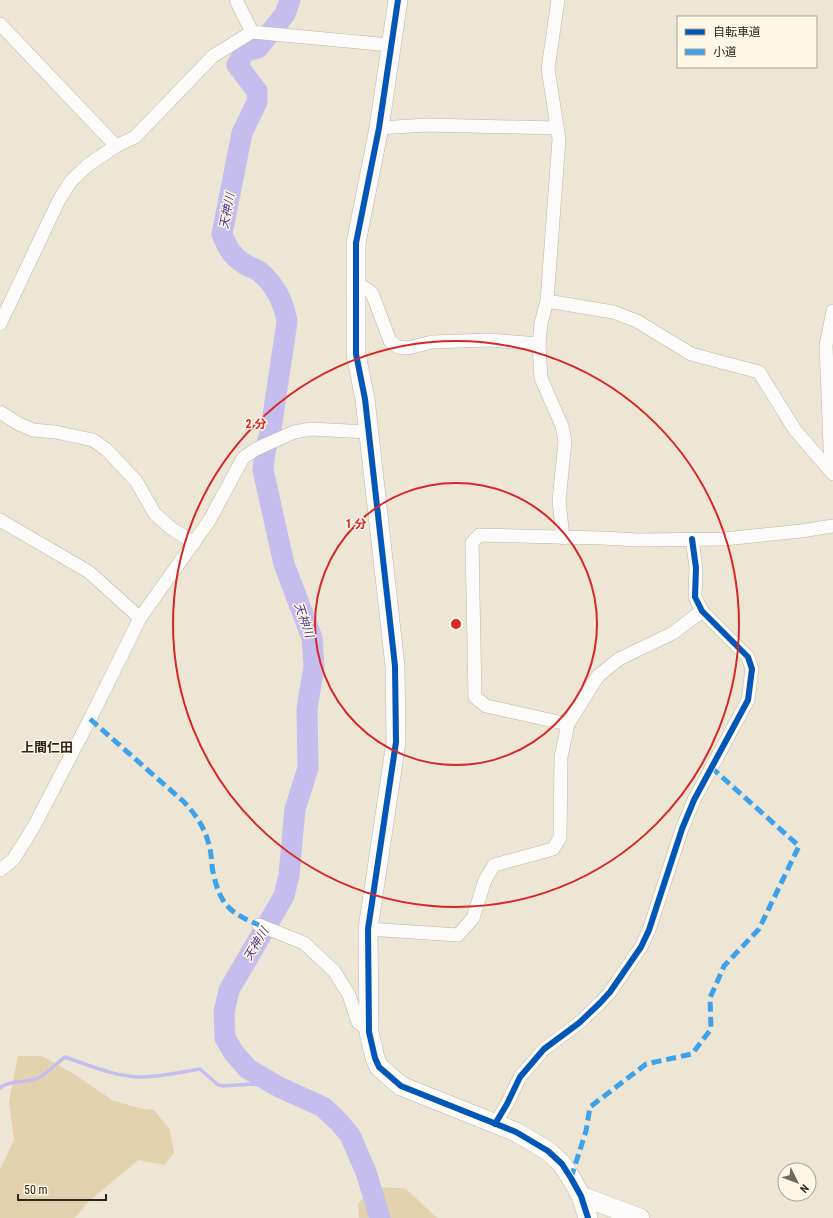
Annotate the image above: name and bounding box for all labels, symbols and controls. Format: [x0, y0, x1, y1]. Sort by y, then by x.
legend [677, 16, 817, 68]
text: 自転車道 [713, 25, 761, 39]
text: 小道 [713, 45, 737, 59]
water label: 天神川 [217, 190, 238, 230]
text: 2 分 [246, 417, 266, 431]
text: 1 分 [346, 517, 366, 531]
water label: 天神川 [292, 601, 317, 641]
centre of rings [449, 617, 463, 631]
district label: 上間仁田 [21, 740, 73, 755]
water label: 天神川 [241, 923, 272, 963]
north arrow [777, 1162, 817, 1202]
scale bar [18, 1176, 106, 1202]
text: N [797, 1181, 811, 1195]
text: 50 m [24, 1183, 48, 1197]

